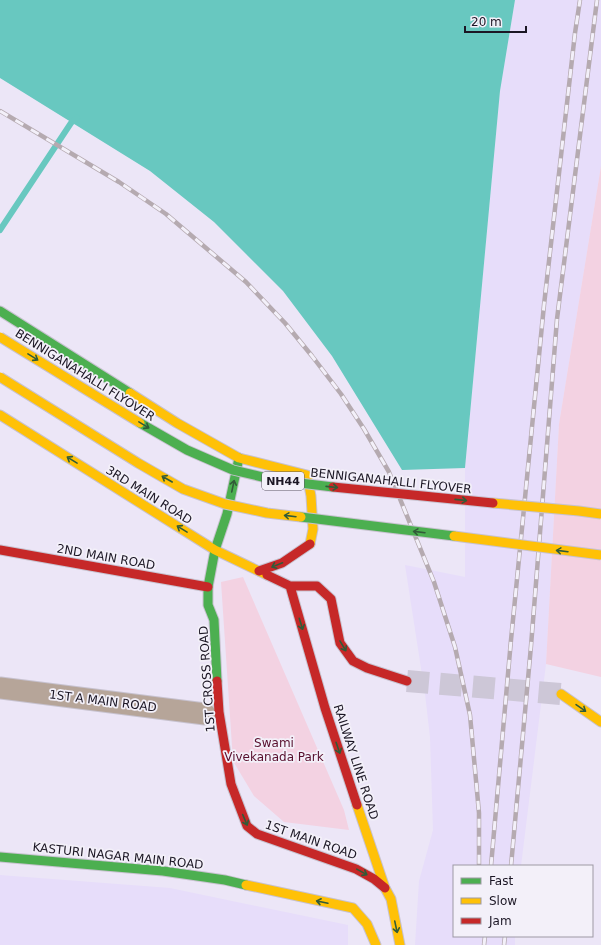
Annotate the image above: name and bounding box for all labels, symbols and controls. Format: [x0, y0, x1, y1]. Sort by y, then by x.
scale bar [465, 8, 526, 34]
text: 20 m [471, 15, 502, 29]
street label: BENNIGANAHALLI FLYOVER [13, 326, 157, 424]
one-way arrow [27, 354, 39, 362]
one-way arrow [138, 422, 150, 430]
one-way arrow [67, 456, 78, 464]
street label: 3RD MAIN ROAD [103, 463, 195, 527]
street label: BENNIGANAHALLI FLYOVER [310, 466, 472, 496]
road number: NH44 [262, 472, 304, 490]
one-way arrow [161, 475, 173, 483]
one-way arrow [230, 480, 238, 493]
one-way arrow [325, 484, 338, 491]
one-way arrow [454, 496, 467, 504]
one-way arrow [284, 512, 297, 520]
one-way arrow [176, 525, 188, 533]
one-way arrow [413, 529, 426, 536]
street label: 2ND MAIN ROAD [56, 541, 156, 573]
one-way arrow [556, 547, 569, 554]
one-way arrow [271, 561, 283, 569]
one-way arrow [298, 617, 305, 630]
street label: 1ST CROSS ROAD [196, 625, 218, 733]
one-way arrow [339, 640, 347, 651]
street label: 1ST A MAIN ROAD [48, 687, 158, 715]
street label: RAILWAY LINE ROAD [331, 703, 381, 821]
one-way arrow [575, 704, 586, 712]
park label: Swami Vivekanada Park [224, 736, 324, 764]
one-way arrow [335, 742, 342, 755]
one-way arrow [242, 814, 249, 826]
street label: 1ST MAIN ROAD [263, 818, 359, 862]
street label: KASTURI NAGAR MAIN ROAD [32, 840, 204, 872]
legend [453, 865, 593, 937]
one-way arrow [355, 868, 367, 876]
text: Fast [489, 874, 513, 888]
text: Slow [489, 894, 517, 908]
one-way arrow [316, 897, 329, 905]
text: Jam [488, 914, 512, 928]
one-way arrow [393, 920, 401, 933]

